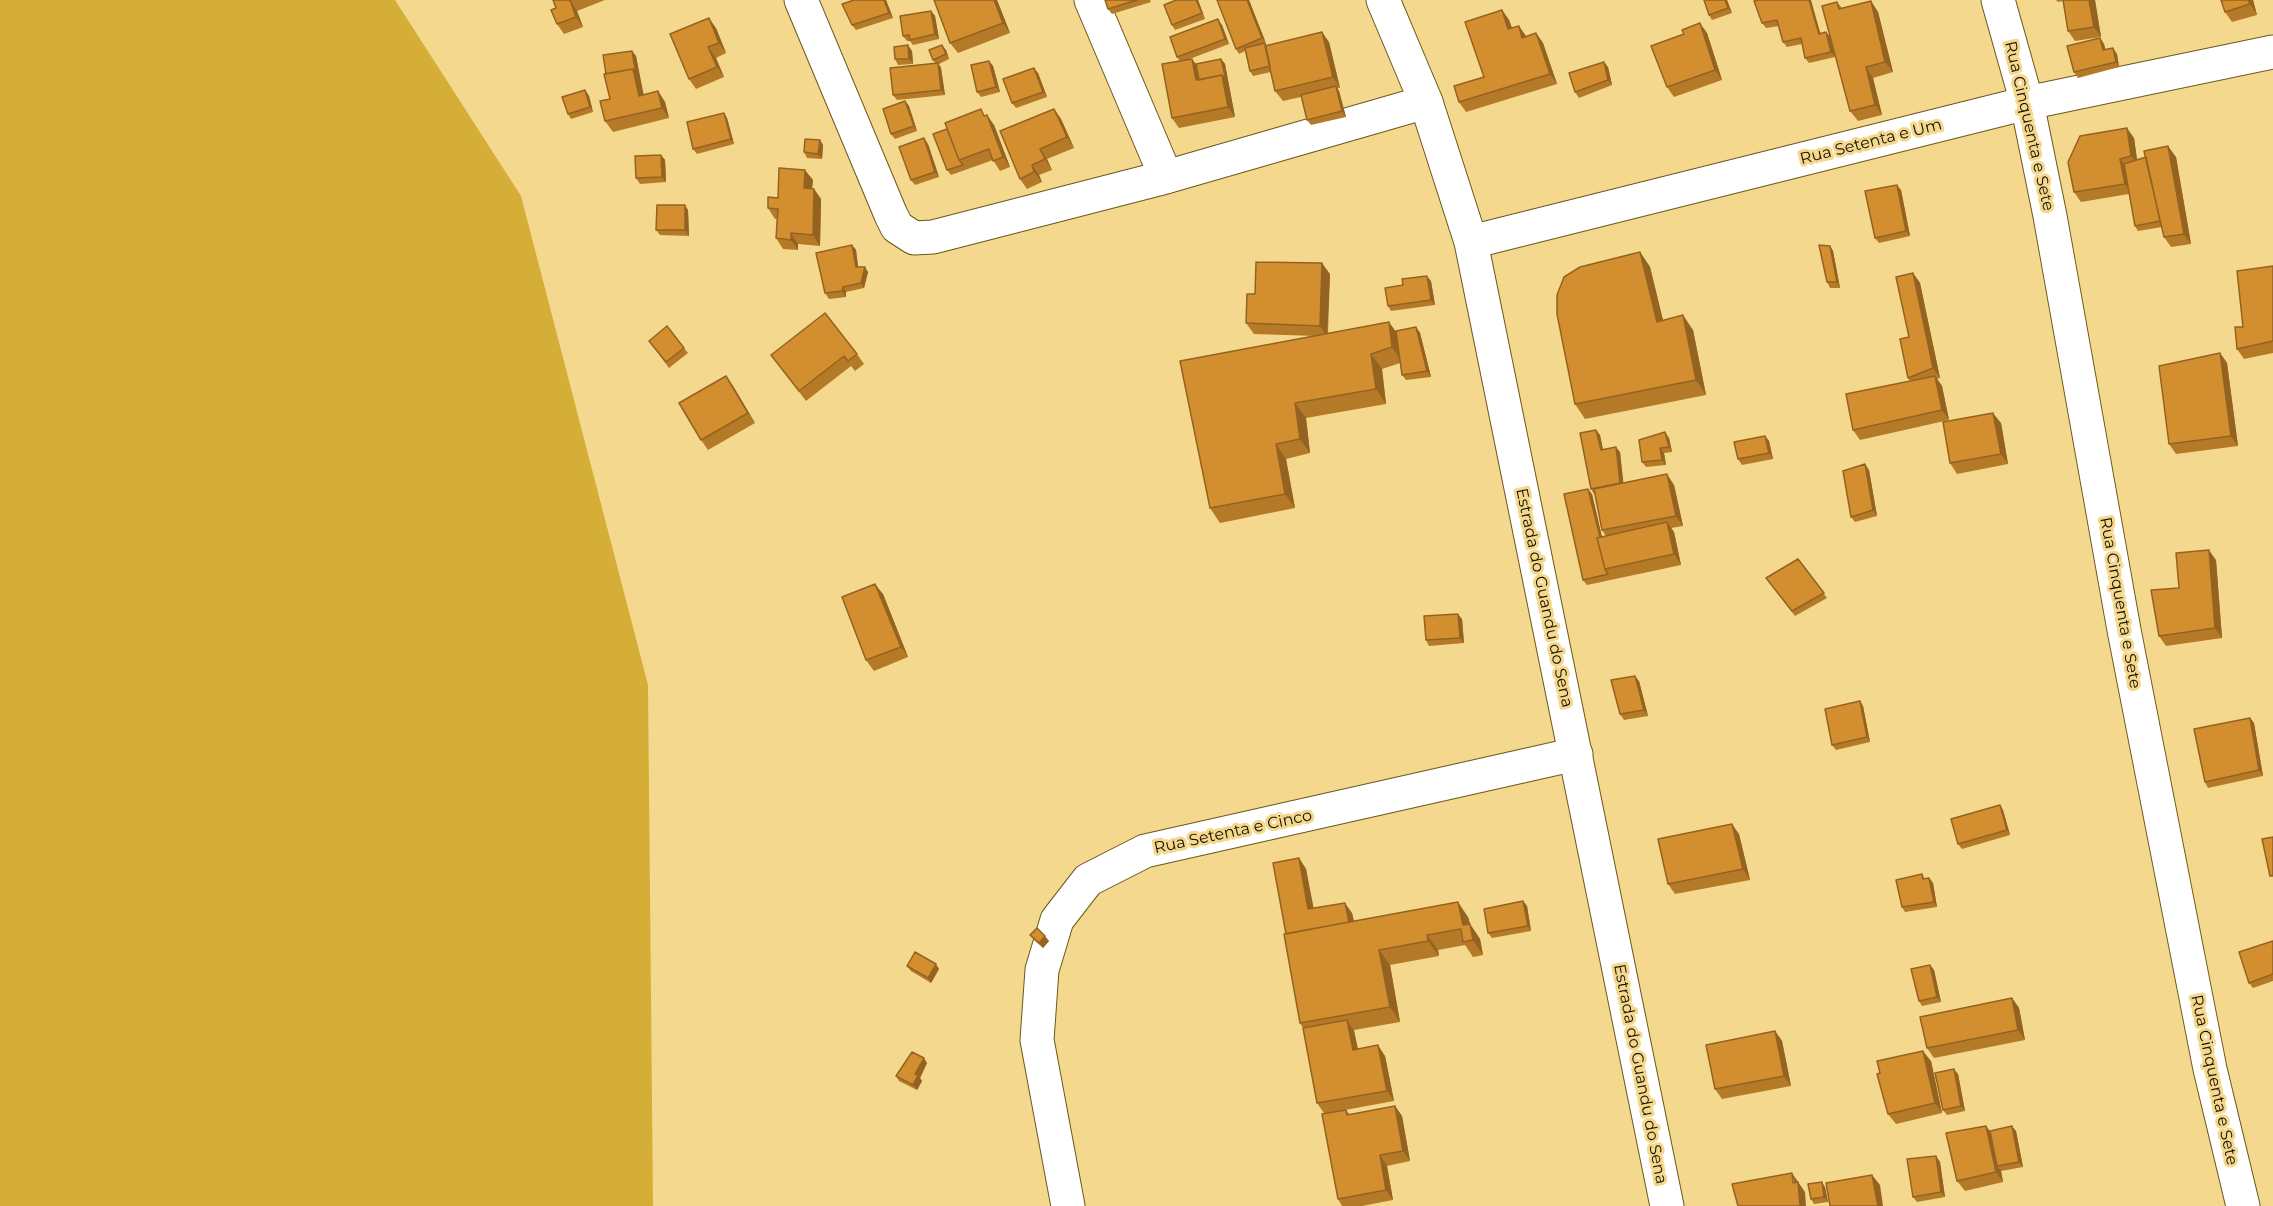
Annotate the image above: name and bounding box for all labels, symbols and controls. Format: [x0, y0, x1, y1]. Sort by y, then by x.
street label: Rua Cinquenta e Sete [2000, 39, 2058, 213]
street label: Rua Setenta e Um [1798, 115, 1944, 169]
street label: Estrada do Guandu do Sena [1511, 487, 1577, 709]
street label: Rua Cinquenta e Sete [2095, 516, 2145, 690]
street label: Rua Setenta e Cinco [1152, 806, 1314, 858]
street label: Estrada do Guandu do Sena [1609, 962, 1671, 1186]
street label: Rua Cinquenta e Sete [2187, 993, 2241, 1167]

